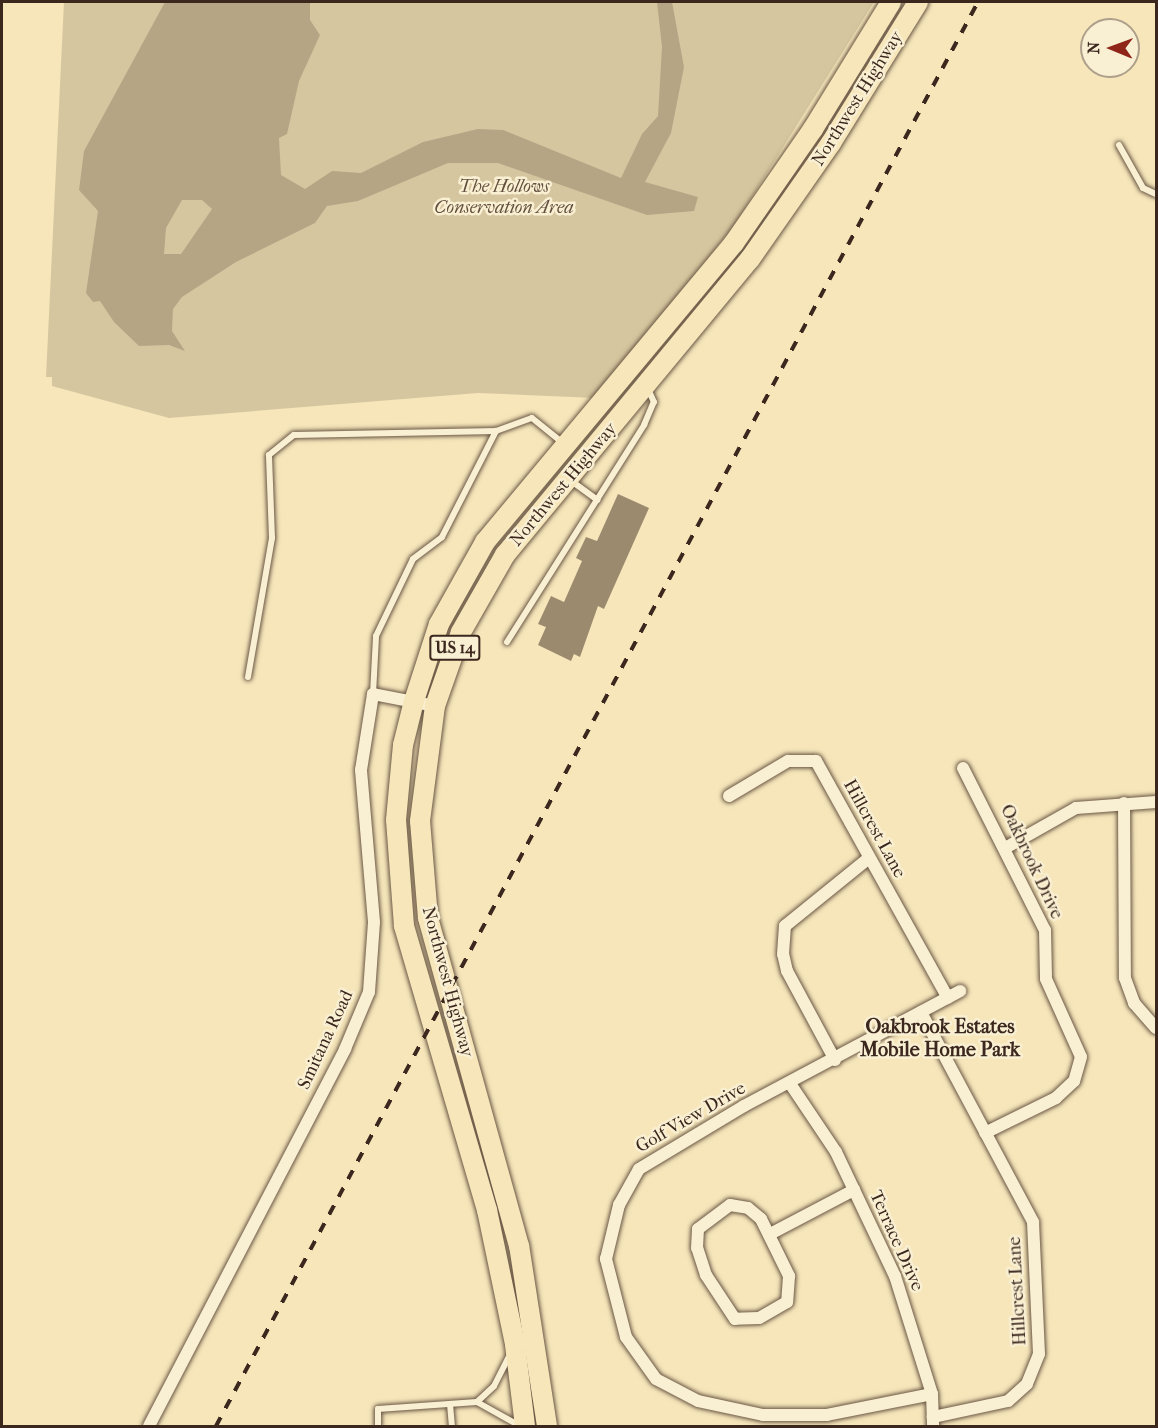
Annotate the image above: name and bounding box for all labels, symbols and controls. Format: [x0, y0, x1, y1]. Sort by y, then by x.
north arrow [1080, 18, 1140, 78]
street label: Northwest Highway [808, 28, 908, 170]
text: N [1084, 41, 1103, 54]
park label: The Hollows Conservation Area [434, 177, 574, 219]
street label: Northwest Highway [506, 419, 622, 551]
road number: US 14 [428, 635, 482, 661]
street label: Hillcrest Lane [838, 776, 910, 882]
street label: Oakbrook Drive [995, 801, 1067, 923]
street label: Northwest Highway [417, 904, 477, 1060]
street label: Smitana Road [294, 987, 358, 1093]
district label: Oakbrook Estates Mobile Home Park [860, 1015, 1020, 1062]
street label: Golf View Drive [632, 1078, 750, 1158]
street label: Terrace Drive [864, 1187, 928, 1295]
street label: Hillcrest Lane [1004, 1236, 1032, 1346]

